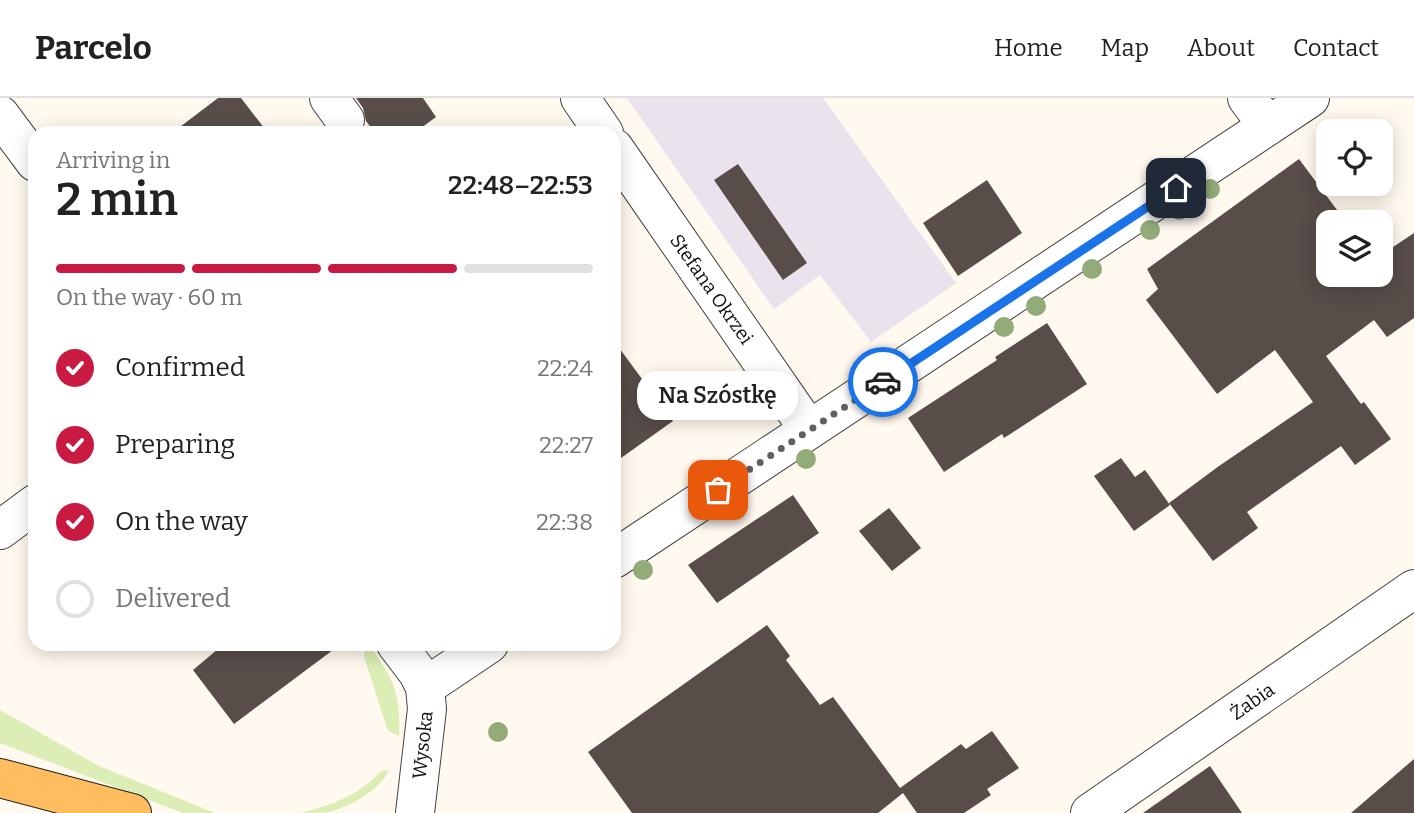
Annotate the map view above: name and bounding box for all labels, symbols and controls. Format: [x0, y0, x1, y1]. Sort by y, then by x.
text: Parcelo [35, 28, 152, 68]
text: Home [994, 34, 1063, 62]
text: Map [1101, 34, 1149, 62]
text: About [1187, 34, 1255, 62]
text: Contact [1293, 34, 1379, 62]
map controls [1316, 119, 1393, 287]
button: locate [1316, 119, 1393, 196]
text: Arriving in [56, 146, 170, 174]
pin [1146, 158, 1206, 218]
icon: home [1157, 169, 1195, 207]
text: 22:48–22:53 [448, 170, 593, 201]
text: 2 min [56, 172, 178, 227]
button: layers [1316, 210, 1393, 287]
street label: Stefana Okrzei [665, 230, 758, 349]
text: On the way · 60 m [56, 283, 242, 311]
courier [848, 347, 918, 417]
icon: check [56, 349, 94, 387]
text: Confirmed [115, 352, 245, 383]
text: 22:24 [537, 354, 593, 382]
icon: car [864, 363, 902, 401]
callout: Na Szóstkę [638, 371, 798, 420]
text: Na Szóstkę [658, 381, 777, 409]
icon: check [56, 426, 94, 464]
text: Preparing [115, 429, 235, 460]
text: 22:27 [539, 431, 593, 459]
pin [688, 460, 748, 520]
icon: bag [699, 471, 737, 509]
icon: check [56, 503, 94, 541]
text: On the way [115, 506, 248, 537]
text: 22:38 [536, 508, 593, 536]
text: Delivered [115, 583, 230, 614]
street label: Żabia [1226, 678, 1279, 725]
street label: Wysoka [407, 709, 438, 780]

